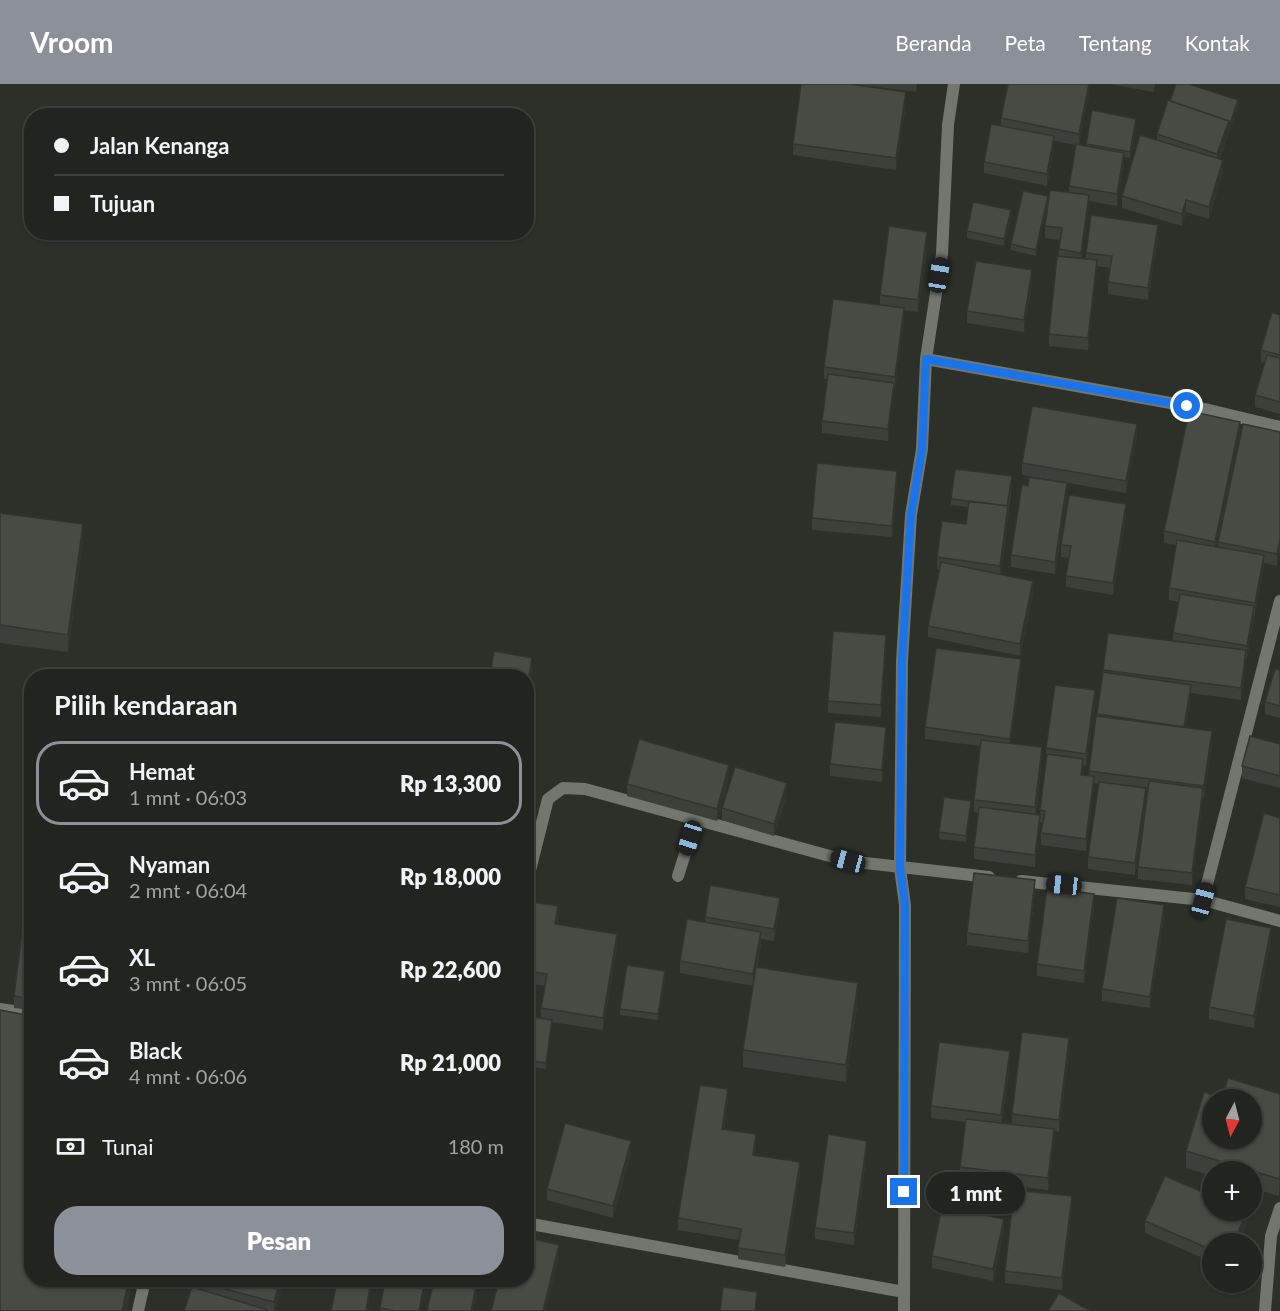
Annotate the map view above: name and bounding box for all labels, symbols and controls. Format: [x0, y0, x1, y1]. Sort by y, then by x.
text: Vroom [30, 25, 114, 59]
text: Beranda [895, 30, 972, 55]
text: Peta [1005, 30, 1046, 55]
text: Tentang [1079, 30, 1152, 55]
text: Kontak [1185, 30, 1250, 55]
text: Jalan Kenanga [90, 132, 229, 159]
text: Tujuan [90, 190, 155, 217]
car [927, 256, 951, 294]
route start [1173, 392, 1200, 419]
text: Pilih kendaraan [54, 688, 238, 721]
icon: car [57, 756, 111, 810]
text: Hemat [129, 758, 195, 785]
text: Rp 13,300 [400, 770, 501, 797]
text: 1 mnt · 06:03 [129, 785, 247, 809]
car [676, 818, 704, 858]
car [828, 848, 868, 874]
icon: car [57, 849, 111, 903]
text: Nyaman [129, 851, 210, 878]
text: Rp 18,000 [400, 863, 501, 890]
car [1045, 874, 1083, 896]
text: 2 mnt · 06:04 [129, 878, 247, 902]
car [1190, 880, 1216, 920]
icon: car [57, 942, 111, 996]
text: XL [129, 944, 155, 971]
text: Rp 22,600 [400, 956, 501, 983]
text: 3 mnt · 06:05 [129, 971, 247, 995]
icon: car [57, 1035, 111, 1089]
text: Black [129, 1037, 182, 1064]
text: Rp 21,000 [400, 1049, 501, 1076]
text: 4 mnt · 06:06 [129, 1064, 247, 1088]
north arrow [1202, 1089, 1262, 1149]
map controls [1202, 1089, 1262, 1293]
icon: cash [54, 1130, 87, 1163]
text: Tunai [102, 1133, 153, 1160]
text: 180 m [448, 1134, 504, 1158]
button: + [1202, 1161, 1262, 1221]
callout: 1 mnt [925, 1171, 1024, 1213]
route end [890, 1178, 917, 1205]
text: 1 mnt [949, 1181, 1002, 1205]
button: Pesan [54, 1206, 504, 1275]
button: − [1202, 1233, 1262, 1293]

